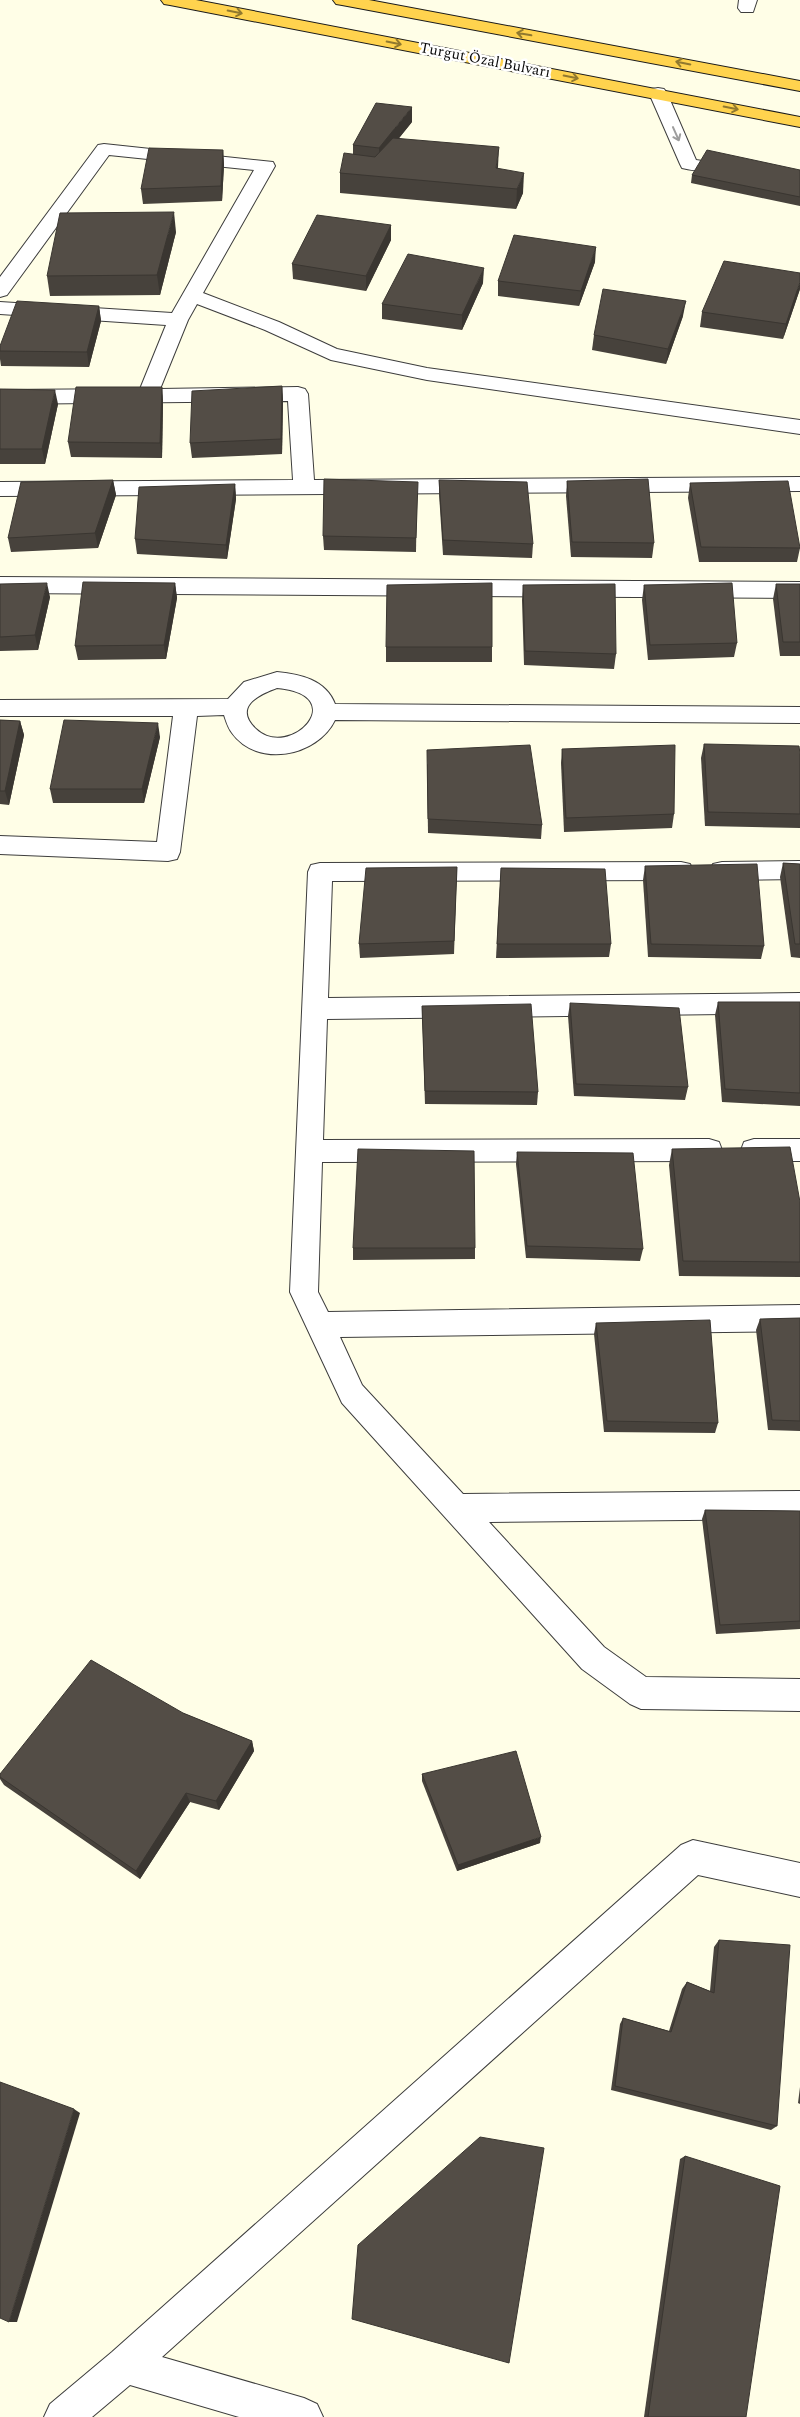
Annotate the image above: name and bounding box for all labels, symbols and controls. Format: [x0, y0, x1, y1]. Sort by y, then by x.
one-way arrow [226, 7, 242, 17]
one-way arrow [516, 28, 532, 38]
street label: Turgut Özal Bulvarı [418, 36, 552, 84]
one-way arrow [386, 38, 402, 48]
one-way arrow [676, 58, 692, 68]
one-way arrow [563, 72, 579, 82]
one-way arrow [722, 104, 738, 113]
one-way arrow [672, 126, 682, 141]

